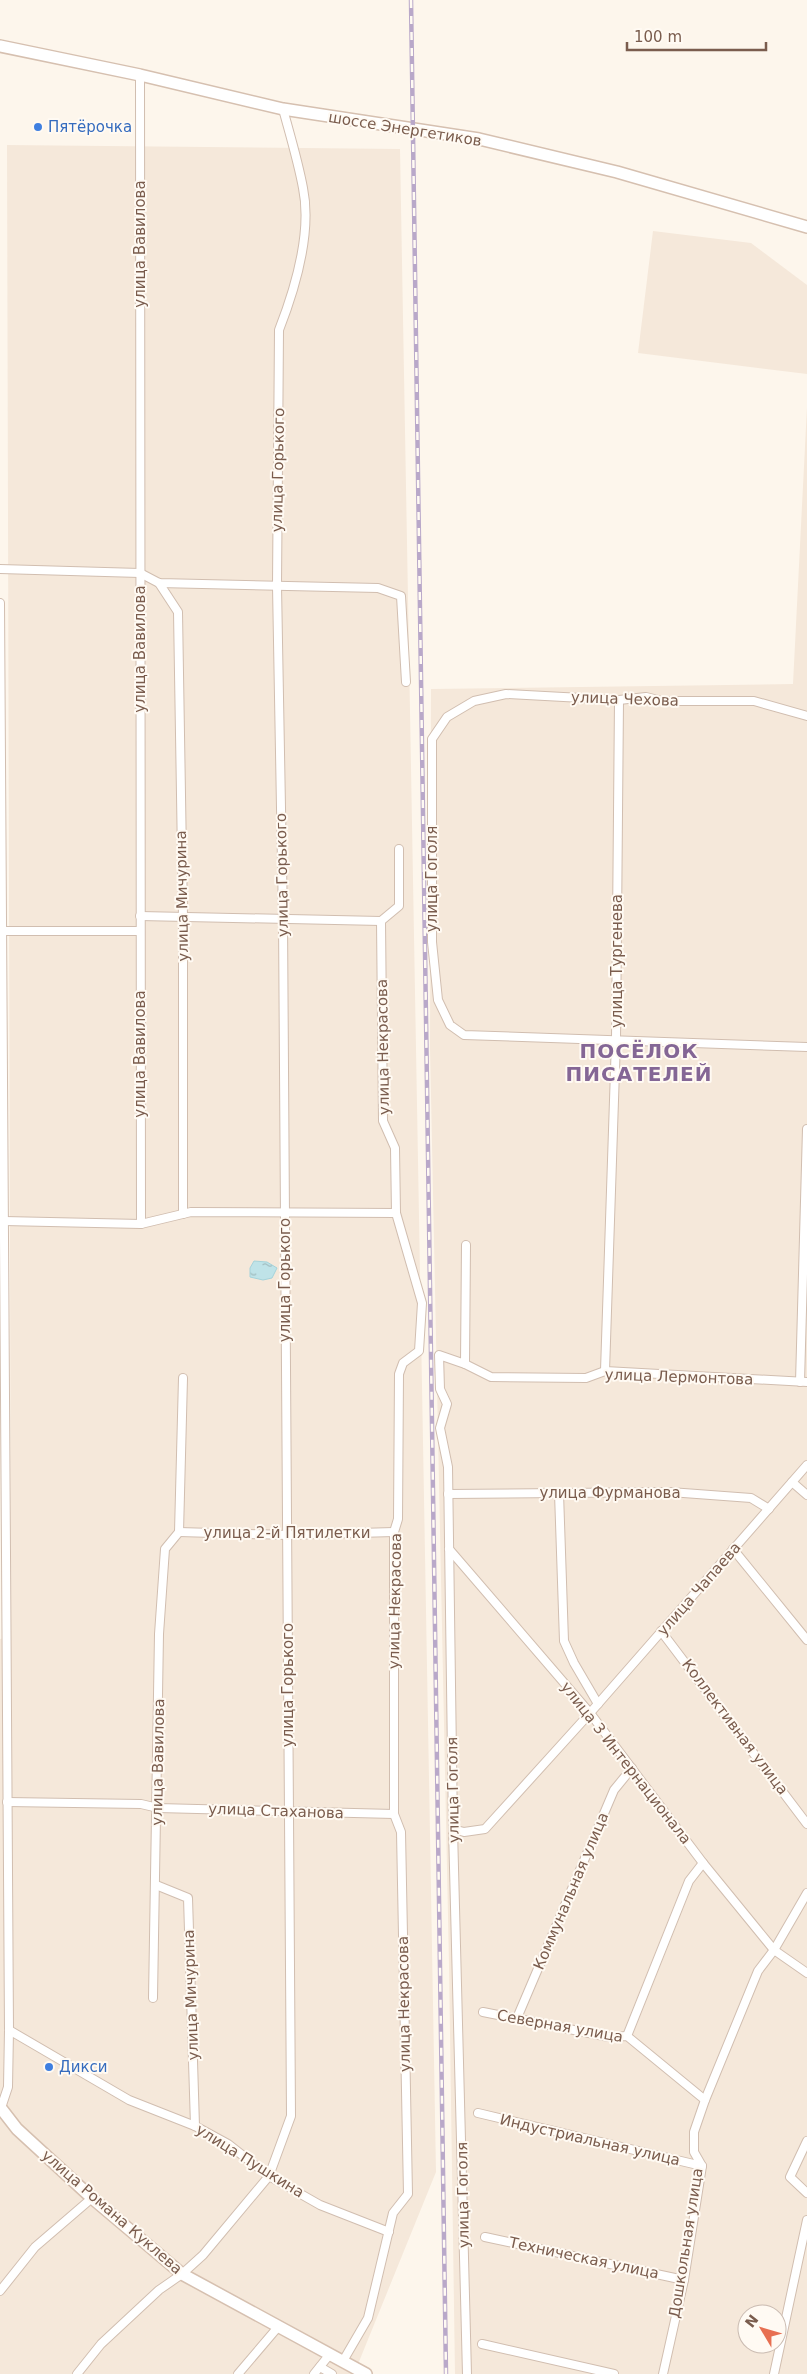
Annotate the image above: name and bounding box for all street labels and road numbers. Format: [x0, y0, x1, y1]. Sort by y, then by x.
street label: шоссе Энергетиков [327, 108, 483, 150]
street label: улица Вавилова [131, 180, 149, 308]
street label: улица Горького [268, 408, 288, 532]
street label: улица Вавилова [131, 585, 149, 713]
street label: улица Чехова [571, 688, 679, 710]
street label: улица Горького [272, 813, 292, 937]
street label: улица Гоголя [423, 826, 441, 932]
street label: улица Мичурина [172, 830, 192, 962]
street label: улица Тургенева [608, 894, 626, 1028]
street label: улица Некрасова [373, 979, 393, 1115]
street label: улица Вавилова [131, 990, 149, 1118]
street label: улица Горького [276, 1218, 294, 1342]
street label: улица Лермонтова [604, 1365, 754, 1389]
street label: улица Фурманова [539, 1484, 681, 1502]
street label: улица 2-й Пятилетки [203, 1524, 371, 1542]
street label: улица Некрасова [385, 1533, 405, 1669]
street label: улица Чапаева [653, 1539, 745, 1639]
street label: улица Горького [279, 1623, 297, 1747]
street label: Коллективная улица [678, 1656, 792, 1798]
street label: улица 3 Интернационала [557, 1678, 695, 1848]
street label: улица Вавилова [148, 1698, 168, 1826]
street label: улица Гоголя [443, 1737, 463, 1843]
street label: улица Стаханова [208, 1800, 344, 1822]
street label: Коммунальная улица [530, 1810, 612, 1972]
street label: улица Мичурина [180, 1929, 202, 2061]
street label: улица Некрасова [394, 1936, 414, 2072]
street label: Северная улица [496, 2006, 624, 2046]
street label: Индустриальная улица [498, 2110, 682, 2170]
street label: улица Пушкина [193, 2120, 307, 2202]
street label: улица Гоголя [453, 2142, 473, 2248]
street label: улица Романа Куклева [38, 2146, 186, 2278]
street label: Дошкольная улица [665, 2167, 707, 2319]
street label: Техническая улица [506, 2233, 661, 2283]

